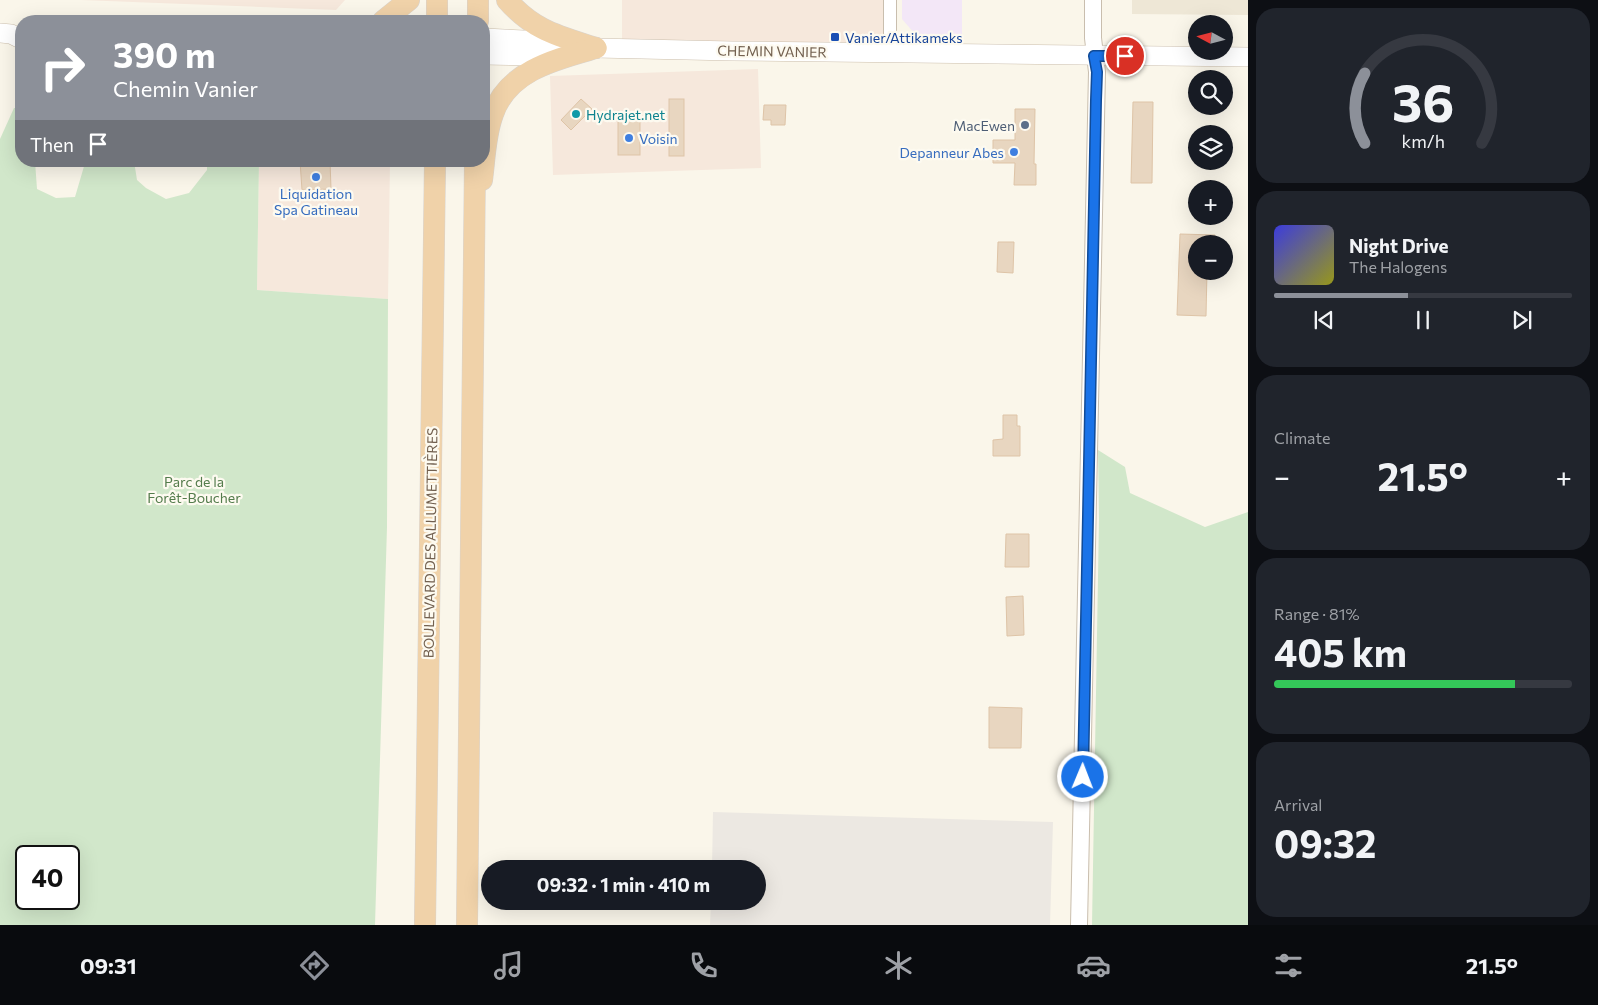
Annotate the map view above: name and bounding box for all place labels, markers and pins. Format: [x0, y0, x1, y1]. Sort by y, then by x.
place label: Vanier/Attikameks [845, 29, 963, 46]
marker: Vanier/Attikameks [829, 31, 841, 43]
pin [1104, 35, 1146, 77]
place label: Hydrajet.net [586, 106, 666, 123]
marker: Hydrajet.net [570, 108, 582, 120]
place label: MacEwen [953, 117, 1015, 134]
marker: MacEwen [1019, 119, 1031, 131]
place label: Voisin [639, 130, 678, 147]
marker: Voisin [623, 132, 635, 144]
place label: Depanneur Abes [899, 144, 1004, 161]
marker: Depanneur Abes [1008, 146, 1020, 158]
marker: Liquidation Spa Gatineau [310, 171, 322, 183]
place label: Liquidation Spa Gatineau [274, 185, 358, 218]

